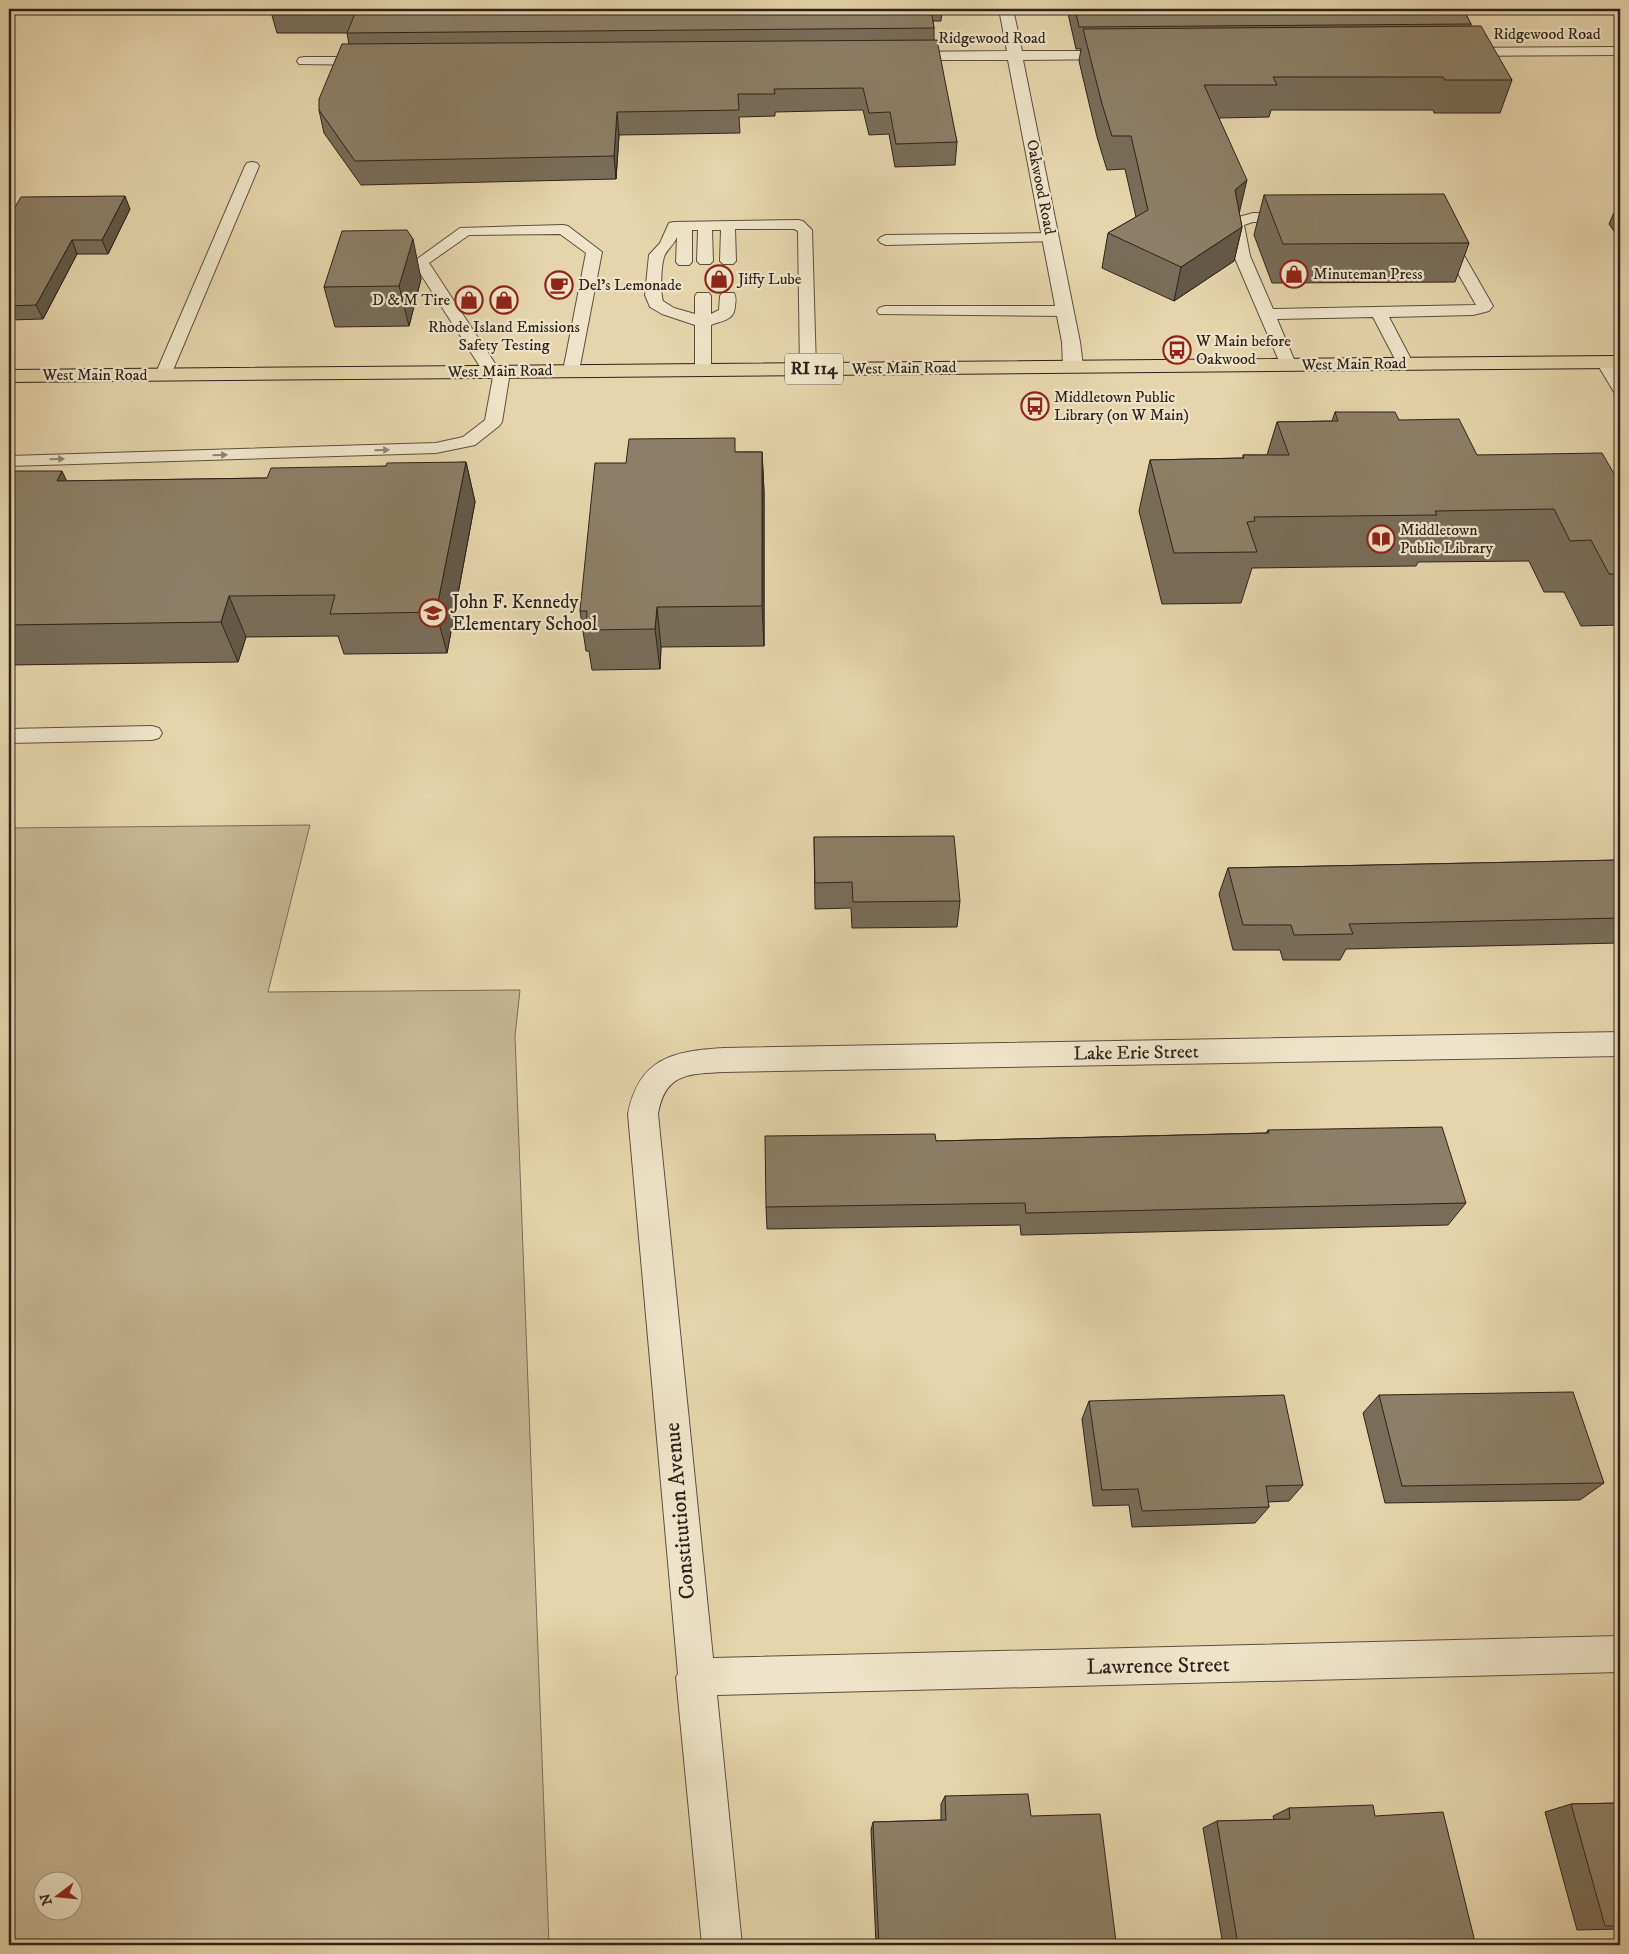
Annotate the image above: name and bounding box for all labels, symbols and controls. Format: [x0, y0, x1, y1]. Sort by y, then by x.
street label: Ridgewood Road [1493, 24, 1601, 44]
street label: Ridgewood Road [938, 28, 1046, 48]
street label: Oakwood Road [1022, 138, 1060, 236]
shop icon: Minuteman Press [1279, 259, 1309, 289]
shop icon: Jiffy Lube [704, 264, 734, 294]
place label: Minuteman Press [1313, 264, 1423, 284]
place label: Jiffy Lube [736, 269, 802, 289]
cafe icon: Del's Lemonade [544, 270, 574, 300]
place label: Del's Lemonade [578, 275, 682, 295]
shop icon: D & M Tire [454, 285, 484, 315]
shop icon: Rhode Island Emissions Safety Testing [489, 285, 519, 315]
place label: D & M Tire [372, 290, 450, 310]
place label: Rhode Island Emissions Safety Testing [428, 317, 580, 355]
place label: W Main before Oakwood [1195, 331, 1291, 369]
bus stop icon: W Main before Oakwood [1162, 335, 1192, 365]
street label: West Main Road [1300, 353, 1407, 375]
road number: RI 114 [785, 354, 843, 384]
street label: West Main Road [850, 357, 957, 379]
street label: West Main Road [446, 360, 553, 382]
street label: West Main Road [42, 365, 147, 385]
place label: Middletown Public Library (on W Main) [1054, 387, 1189, 425]
bus stop icon: Middletown Public Library (on W Main) [1020, 391, 1050, 421]
one-way arrow [375, 446, 391, 454]
one-way arrow [212, 450, 228, 458]
one-way arrow [50, 455, 66, 463]
place label: Middletown Public Library [1400, 520, 1493, 558]
library icon: Middletown Public Library [1366, 524, 1396, 554]
place label: John F. Kennedy Elementary School [450, 591, 598, 636]
school or university icon: John F. Kennedy Elementary School [418, 598, 448, 628]
street label: Lake Erie Street [1073, 1040, 1199, 1066]
street label: Constitution Avenue [659, 1421, 701, 1601]
street label: Lawrence Street [1086, 1651, 1230, 1681]
north arrow [32, 1872, 82, 1922]
text: N [36, 1891, 57, 1907]

